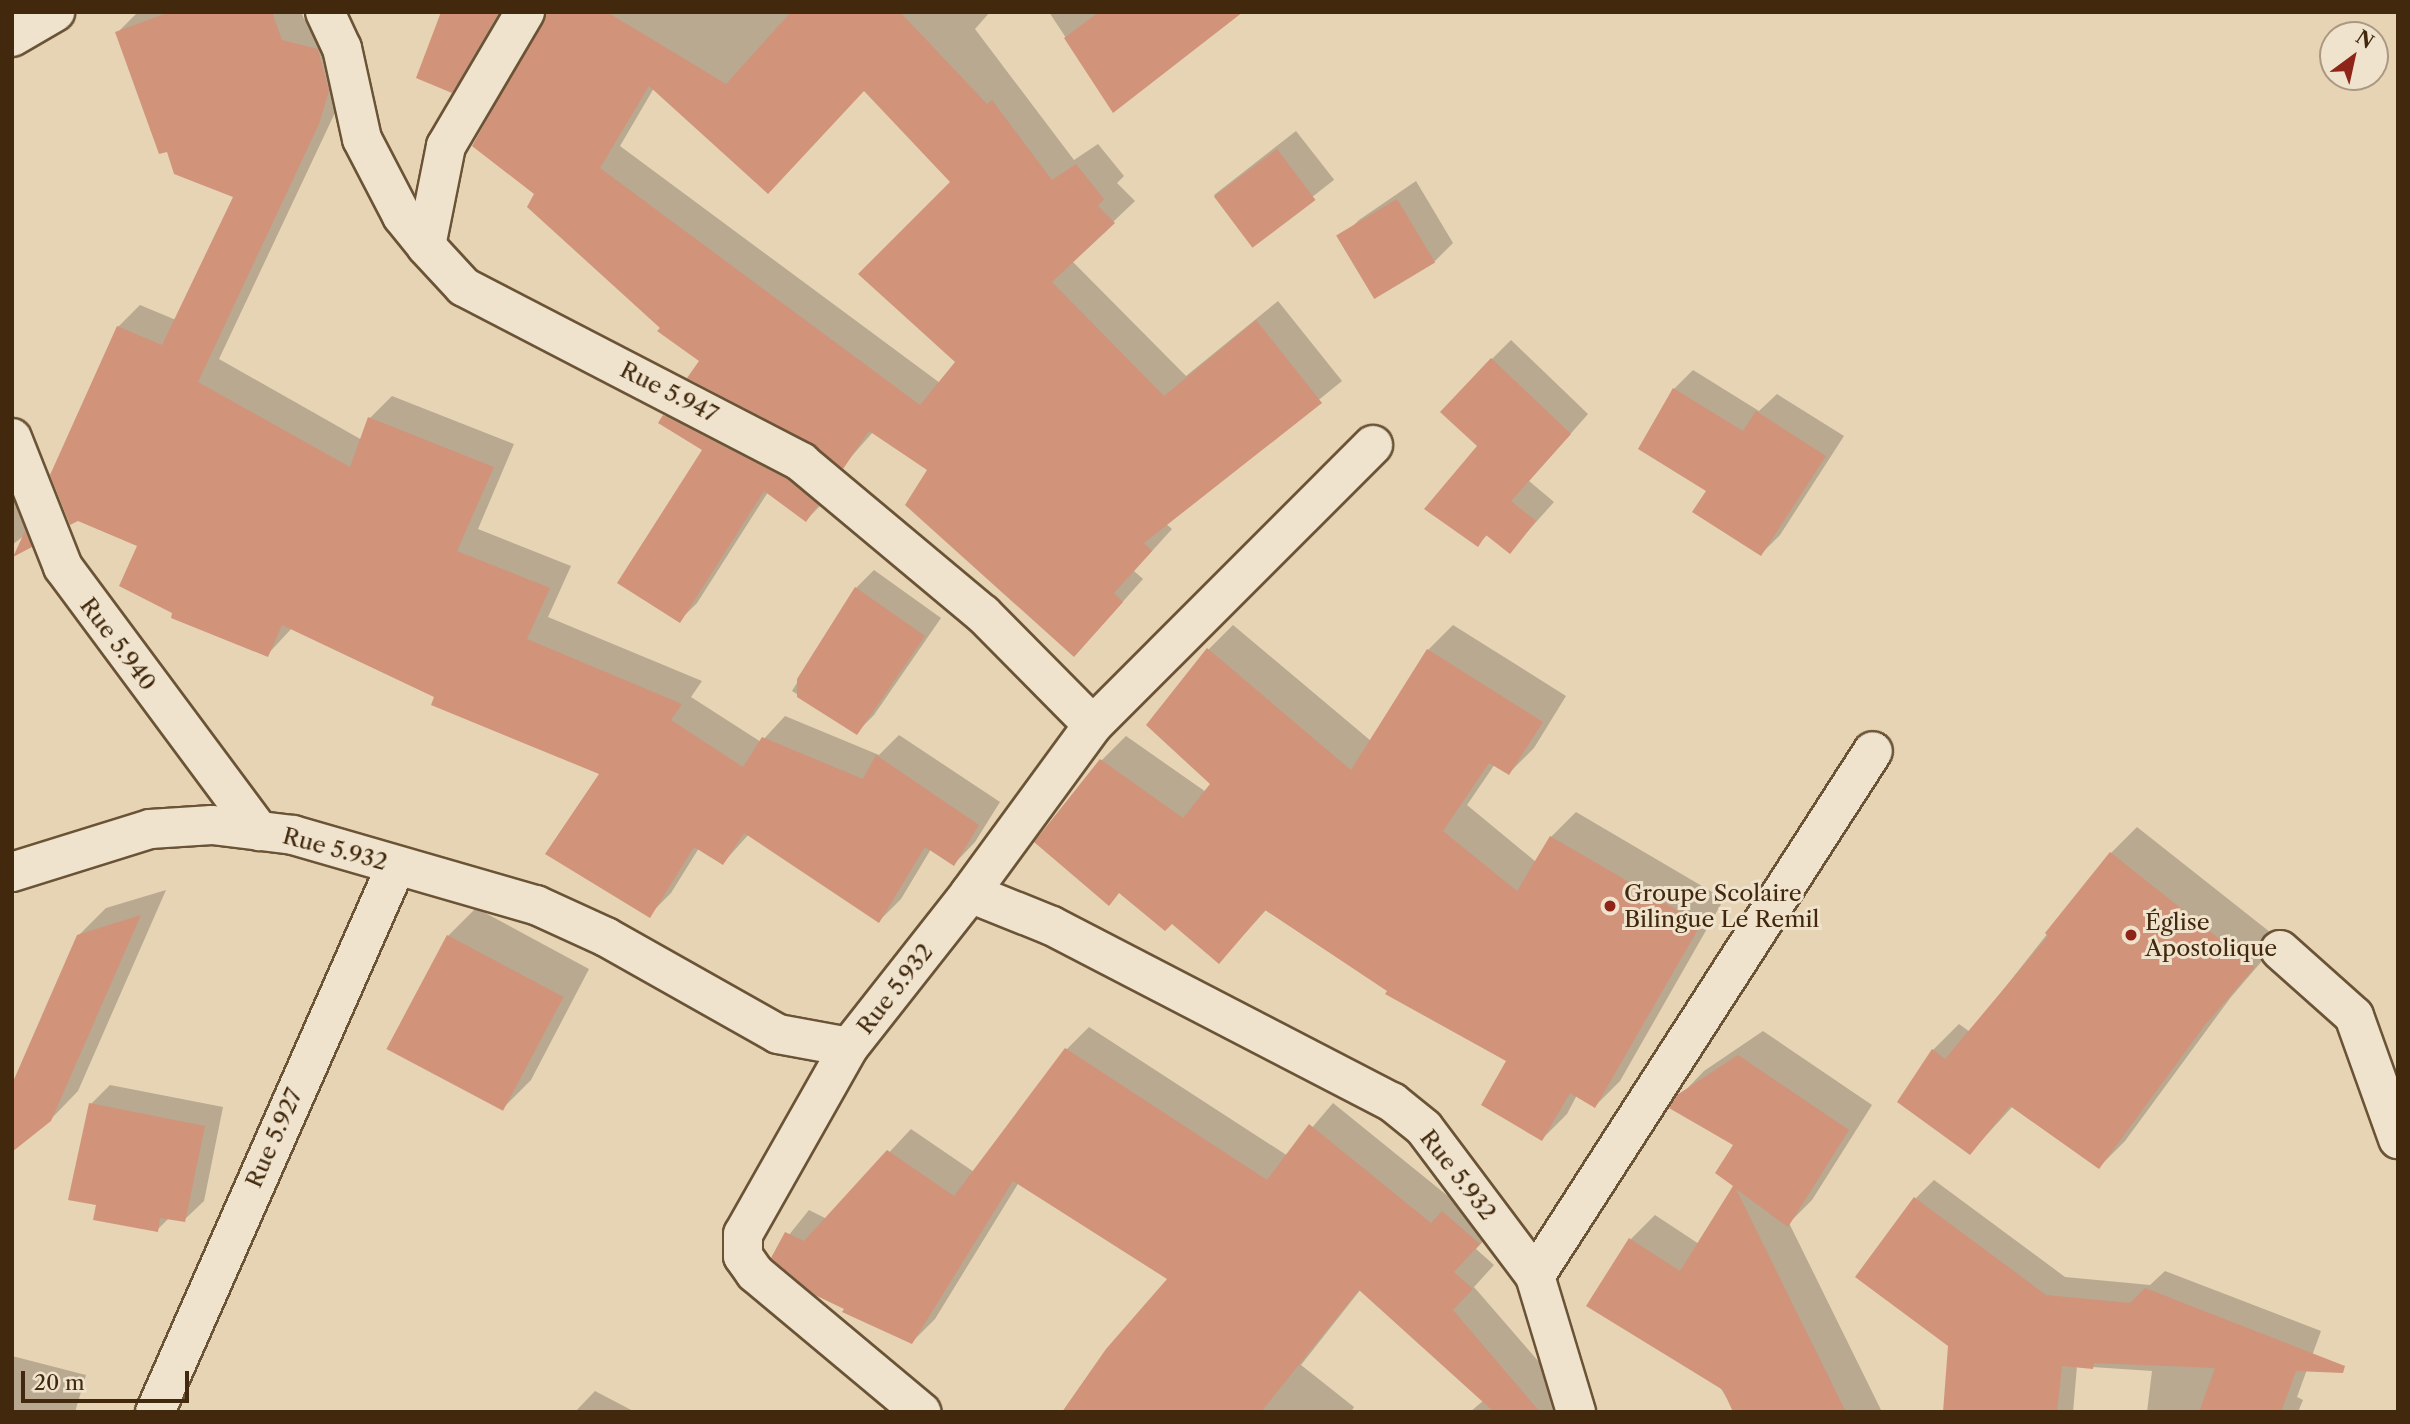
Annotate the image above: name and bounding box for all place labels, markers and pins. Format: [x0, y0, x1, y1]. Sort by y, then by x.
place label: Groupe Scolaire Bilingue Le Remil [1624, 879, 1819, 933]
marker: Groupe Scolaire Bilingue Le Remil [1602, 898, 1618, 914]
place label: Église Apostolique [2145, 908, 2277, 962]
marker: Église Apostolique [2123, 927, 2139, 943]

